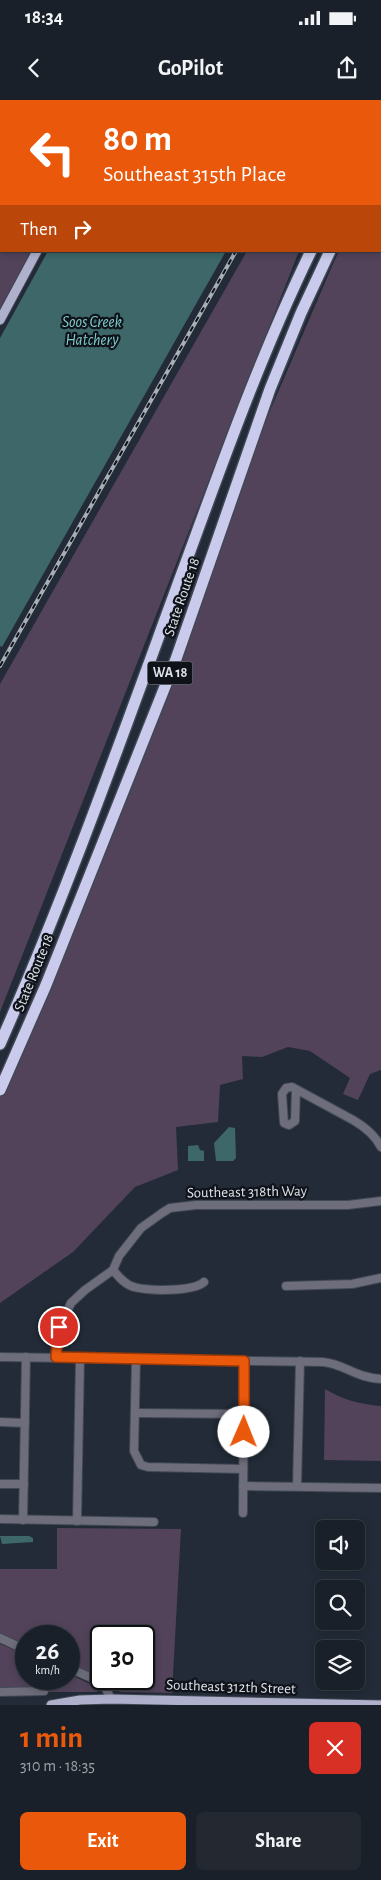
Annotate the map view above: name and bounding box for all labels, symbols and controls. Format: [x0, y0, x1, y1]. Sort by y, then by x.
text: 18:34 [25, 8, 63, 27]
icon: back [20, 54, 48, 82]
icon: share [333, 54, 361, 82]
text: GoPilot [158, 57, 223, 79]
icon: left [20, 120, 85, 185]
text: 80 m [103, 122, 172, 157]
text: Southeast 315th Place [103, 163, 286, 185]
icon: right [68, 215, 96, 243]
text: Then [20, 220, 58, 239]
water label: Soos Creek Hatchery [62, 314, 122, 348]
street label: State Route 18 [162, 556, 202, 638]
road number: WA 18 [148, 662, 192, 684]
street label: State Route 18 [12, 932, 56, 1014]
street label: Southeast 318th Way [187, 1183, 308, 1201]
pin [38, 1306, 80, 1348]
icon: arrive [45, 1313, 73, 1341]
position arrow [217, 1405, 269, 1457]
map controls [315, 1520, 365, 1690]
button: sound [315, 1520, 365, 1570]
button: search [315, 1580, 365, 1630]
speed limit sign: 30 [90, 1625, 155, 1690]
text: 26 [36, 1639, 59, 1664]
button: layers [315, 1640, 365, 1690]
text: km/h [35, 1664, 60, 1676]
street label: Southeast 312th Street [166, 1677, 296, 1697]
button: close [309, 1722, 361, 1774]
text: 1 min [20, 1723, 83, 1753]
text: 310 m · 18:35 [20, 1758, 95, 1774]
button: Exit [20, 1812, 186, 1870]
button: Share [196, 1812, 361, 1870]

